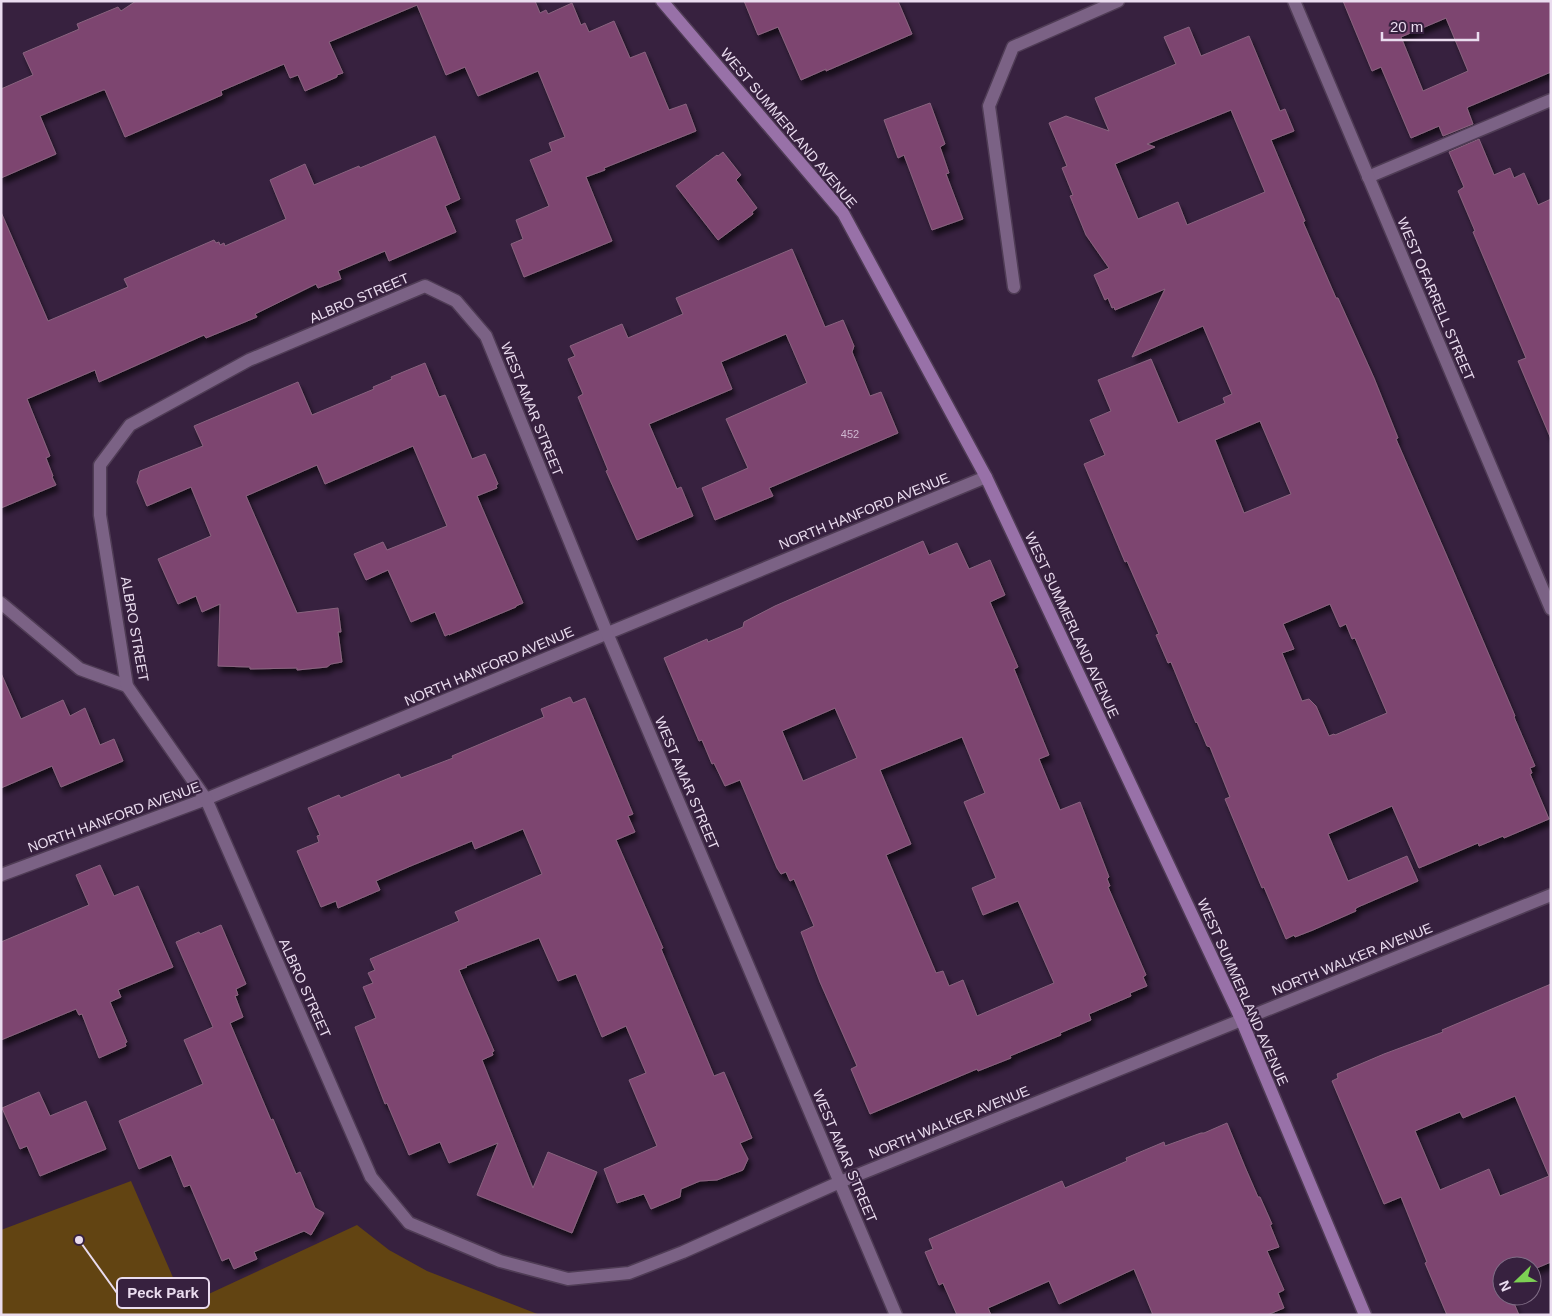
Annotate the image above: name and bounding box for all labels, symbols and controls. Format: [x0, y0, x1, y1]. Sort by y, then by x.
scale bar [1382, 10, 1478, 42]
text: 20 m [1390, 18, 1423, 35]
street label: WEST SUMMERLAND AVENUE [718, 45, 860, 211]
street label: WEST OFARRELL STREET [1394, 215, 1478, 383]
street label: ALBRO STREET [307, 270, 412, 326]
street label: WEST AMAR STREET [498, 340, 566, 479]
house number: 452 [841, 428, 859, 440]
street label: NORTH HANFORD AVENUE [776, 469, 952, 553]
street label: WEST SUMMERLAND AVENUE [1022, 529, 1122, 721]
street label: ALBRO STREET [118, 575, 152, 683]
street label: NORTH HANFORD AVENUE [402, 623, 576, 709]
street label: WEST AMAR STREET [652, 714, 722, 852]
street label: NORTH HANFORD AVENUE [26, 778, 202, 856]
street label: WEST SUMMERLAND AVENUE [1194, 896, 1292, 1088]
street label: NORTH WALKER AVENUE [1269, 919, 1435, 999]
street label: ALBRO STREET [276, 936, 334, 1040]
street label: NORTH WALKER AVENUE [866, 1082, 1032, 1162]
street label: WEST AMAR STREET [810, 1087, 880, 1225]
north arrow [1492, 1256, 1542, 1306]
callout: Peck Park [117, 1278, 209, 1308]
text: N [1496, 1278, 1514, 1294]
text: Peck Park [127, 1284, 200, 1301]

